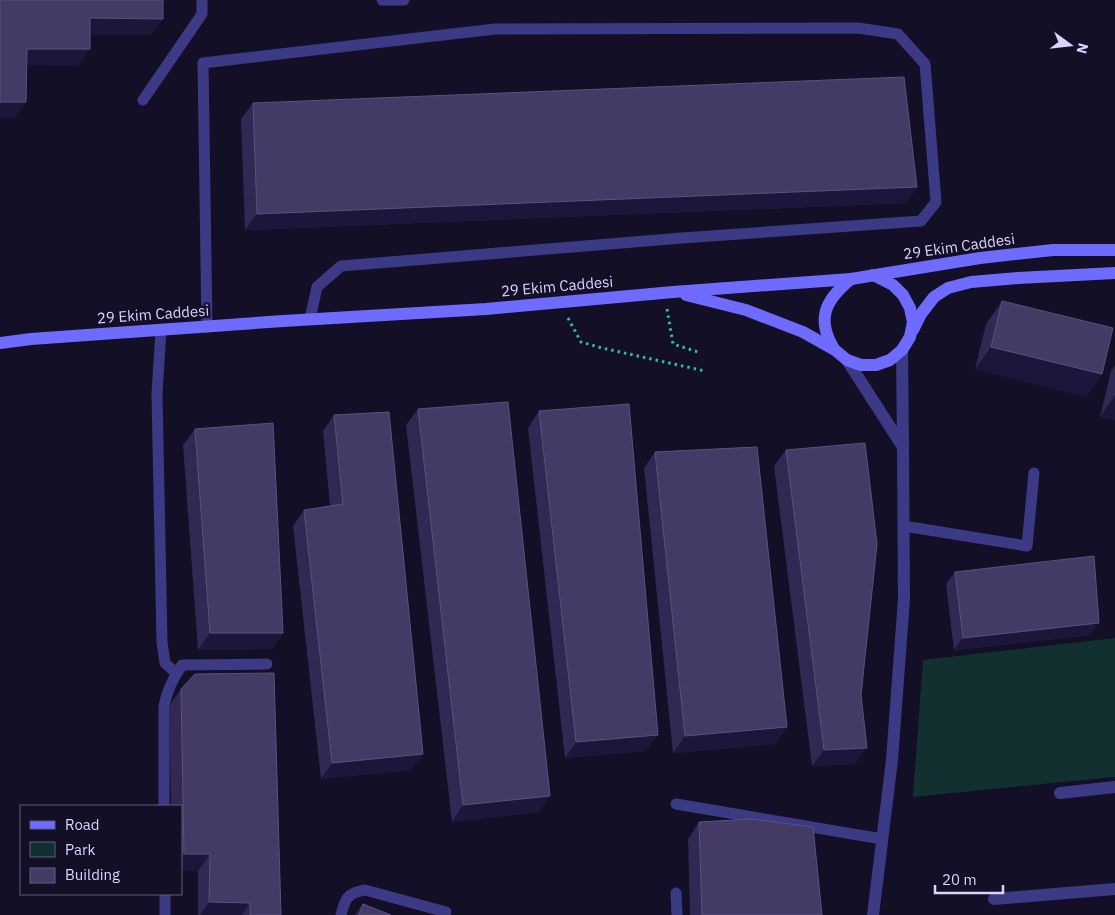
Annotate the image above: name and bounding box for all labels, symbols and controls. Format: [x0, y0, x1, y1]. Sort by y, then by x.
north arrow [1045, 20, 1095, 70]
text: N [1073, 41, 1093, 56]
street label: 29 Ekim Caddesi [902, 229, 1016, 263]
street label: 29 Ekim Caddesi [500, 272, 614, 300]
street label: 29 Ekim Caddesi [96, 301, 210, 327]
legend [20, 805, 182, 895]
text: Road [65, 815, 100, 834]
text: Park [65, 840, 95, 859]
scale bar [935, 862, 1002, 894]
text: Building [65, 865, 120, 884]
text: 20 m [942, 870, 977, 889]

